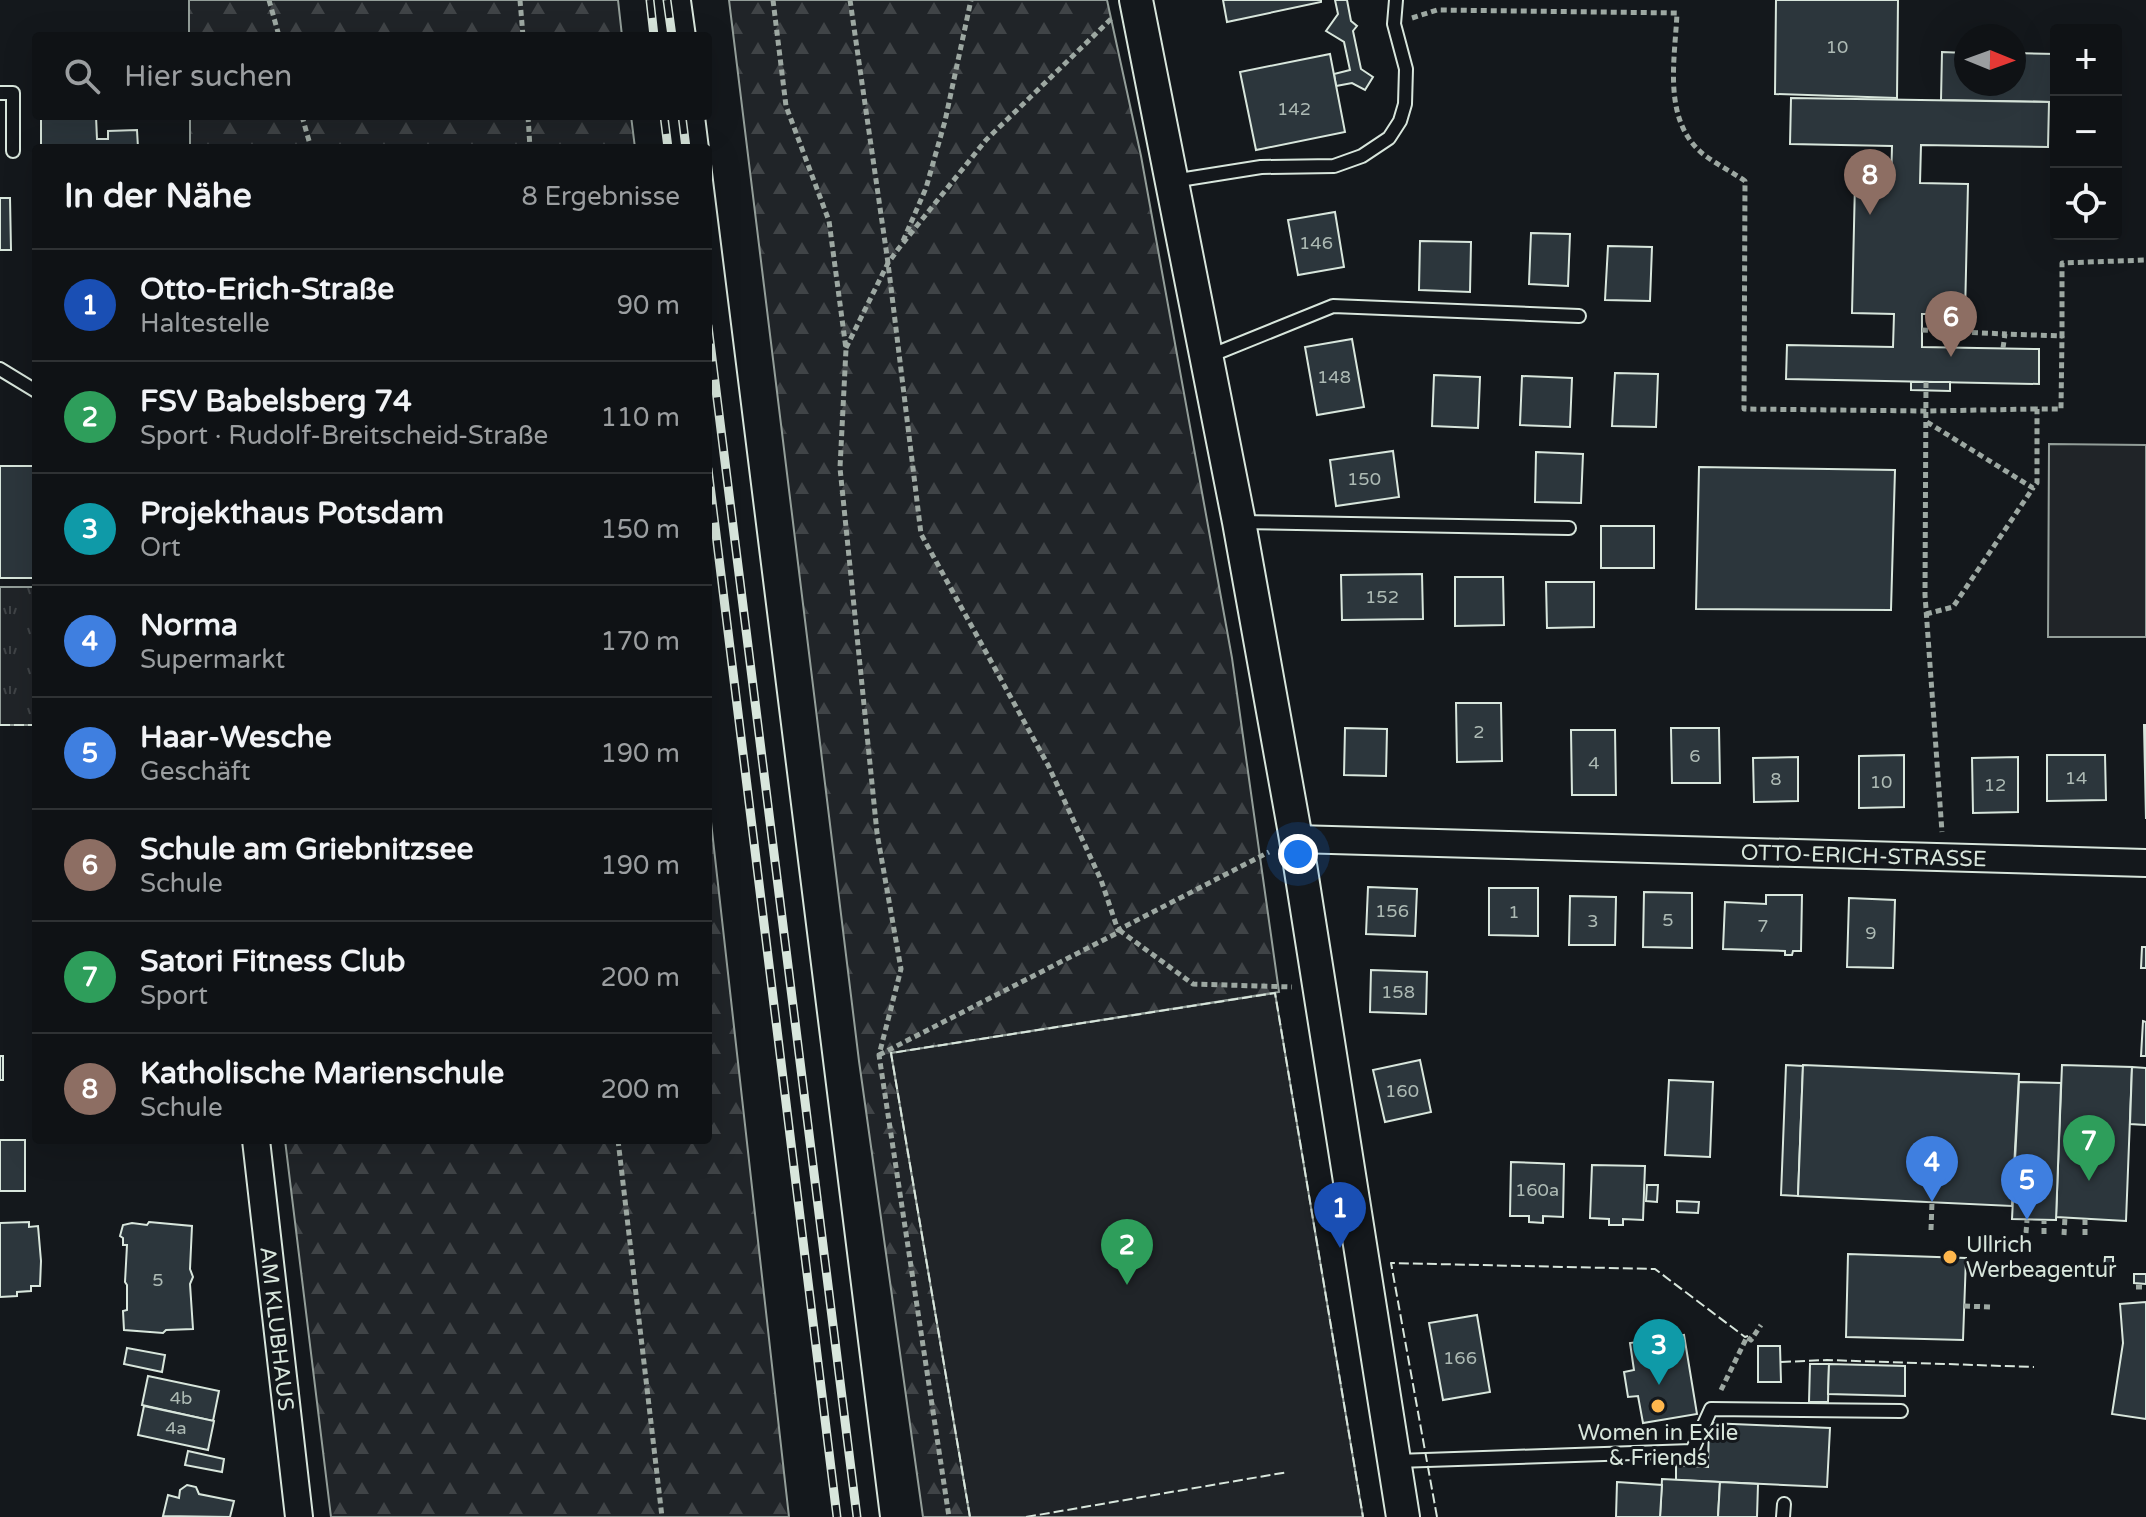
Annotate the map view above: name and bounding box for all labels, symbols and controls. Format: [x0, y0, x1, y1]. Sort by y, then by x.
north arrow [1954, 24, 2026, 96]
map controls [2050, 24, 2122, 240]
button: + [2050, 24, 2122, 96]
search box [32, 32, 712, 120]
house number: 10 [1826, 36, 1848, 58]
icon: search [60, 54, 104, 98]
text: Hier suchen [124, 58, 292, 95]
button: − [2050, 96, 2122, 168]
house number: 142 [1277, 98, 1311, 120]
pin: 8 [1844, 149, 1896, 215]
button: locate [2050, 168, 2122, 240]
text: In der Nähe [64, 176, 252, 217]
text: 8 Ergebnisse [521, 181, 680, 212]
house number: 146 [1299, 232, 1333, 254]
text: Otto-Erich-Straße [140, 271, 394, 308]
text: 1 [82, 290, 98, 321]
text: 90 m [617, 290, 680, 321]
pin: 6 [1925, 291, 1977, 357]
text: Haltestelle [140, 308, 270, 339]
house number: 148 [1317, 366, 1351, 388]
text: FSV Babelsberg 74 [140, 383, 412, 420]
text: 2 [82, 402, 98, 433]
text: 110 m [600, 402, 680, 433]
text: Sport · Rudolf-Breitscheid-Straße [140, 420, 548, 451]
house number: 150 [1347, 468, 1381, 490]
text: Projekthaus Potsdam [140, 495, 444, 532]
text: 3 [82, 514, 98, 545]
text: 150 m [600, 514, 680, 545]
text: Ort [140, 532, 181, 563]
house number: 152 [1365, 586, 1399, 608]
text: Norma [140, 607, 238, 644]
text: 4 [82, 626, 98, 657]
text: 170 m [600, 626, 680, 657]
text: Supermarkt [140, 644, 285, 675]
text: Haar-Wesche [140, 719, 332, 756]
house number: 2 [1473, 721, 1485, 743]
text: 5 [82, 738, 98, 769]
text: 190 m [600, 738, 680, 769]
house number: 6 [1689, 745, 1701, 767]
house number: 4 [1588, 752, 1600, 774]
text: Geschäft [140, 756, 250, 787]
house number: 14 [2065, 767, 2087, 789]
house number: 8 [1770, 768, 1782, 790]
house number: 10 [1870, 771, 1892, 793]
house number: 12 [1984, 774, 2006, 796]
text: Schule am Griebnitzsee [140, 831, 473, 868]
your location [1278, 834, 1318, 874]
street label: OTTO-ERICH-STRASSE [1740, 840, 1987, 873]
text: 6 [82, 850, 98, 881]
text: 190 m [600, 850, 680, 881]
text: Schule [140, 868, 223, 899]
house number: 156 [1375, 900, 1409, 922]
house number: 1 [1508, 901, 1520, 923]
house number: 5 [1662, 909, 1674, 931]
house number: 3 [1587, 910, 1599, 932]
house number: 7 [1757, 915, 1769, 937]
house number: 9 [1865, 922, 1877, 944]
text: Satori Fitness Club [140, 943, 405, 980]
text: 7 [82, 962, 98, 993]
text: 200 m [600, 962, 680, 993]
text: Sport [140, 980, 208, 1011]
house number: 158 [1381, 981, 1415, 1003]
text: Katholische Marienschule [140, 1055, 504, 1092]
text: 8 [82, 1074, 98, 1105]
text: 200 m [600, 1074, 680, 1105]
house number: 160 [1385, 1080, 1419, 1102]
text: Schule [140, 1092, 223, 1123]
pin: 7 [2063, 1115, 2115, 1181]
pin: 4 [1906, 1136, 1958, 1202]
pin: 5 [2001, 1154, 2053, 1220]
house number: 160a [1515, 1179, 1559, 1201]
pin: 1 [1314, 1182, 1366, 1248]
pin: 2 [1101, 1219, 1153, 1285]
place label: Ullrich Werbeagentur [1966, 1232, 2117, 1283]
street label: AM KLUBHAUS [254, 1245, 299, 1412]
marker: Ullrich Werbeagentur [1941, 1248, 1959, 1266]
house number: 5 [152, 1269, 164, 1291]
pin: 3 [1633, 1319, 1685, 1385]
house number: 166 [1443, 1347, 1477, 1369]
house number: 4b [170, 1387, 192, 1409]
marker: Women in Exile & Friends [1649, 1397, 1667, 1415]
house number: 4a [165, 1417, 187, 1439]
place label: Women in Exile & Friends [1578, 1420, 1738, 1471]

